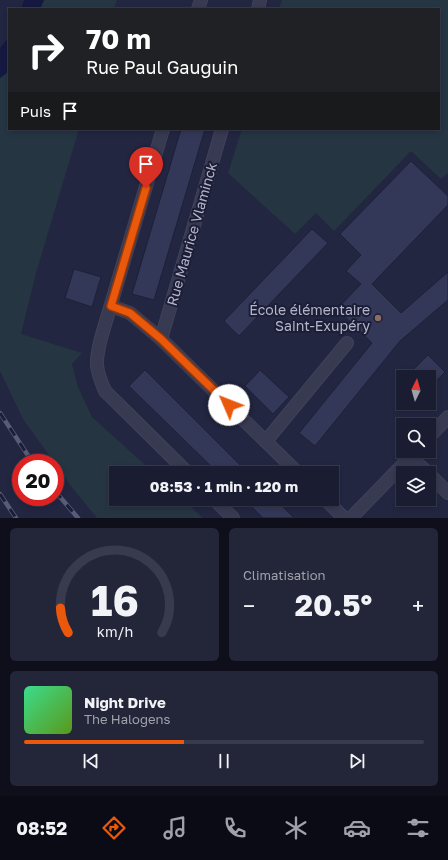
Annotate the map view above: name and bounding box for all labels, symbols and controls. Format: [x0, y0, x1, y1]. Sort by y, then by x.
text: 70 m [86, 22, 151, 55]
icon: right [20, 24, 72, 76]
text: Rue Paul Gauguin [86, 56, 238, 78]
icon: arrive [59, 100, 81, 122]
text: Puis [20, 102, 51, 120]
pin [129, 147, 163, 188]
icon: arrive [135, 153, 157, 175]
street label: Rue Maurice Vlaminck [163, 160, 220, 307]
place label: École élémentaire Saint-Exupéry [249, 301, 370, 334]
marker: École élémentaire Saint-Exupéry [373, 313, 383, 323]
north arrow [396, 370, 436, 410]
map controls [396, 370, 436, 506]
position arrow [208, 384, 250, 426]
button: search [396, 418, 436, 458]
speed limit sign: 20 [12, 454, 64, 506]
button: layers [396, 466, 436, 506]
text: 08:53 · 1 min · 120 m [150, 477, 298, 495]
text: Climatisation [243, 567, 325, 583]
text: 16 [91, 574, 138, 624]
text: 20.5° [295, 587, 372, 623]
text: − [243, 592, 255, 619]
text: + [412, 592, 424, 619]
text: km/h [96, 622, 133, 639]
text: Night Drive [84, 693, 166, 711]
text: The Halogens [84, 711, 170, 727]
icon: previous [80, 750, 102, 772]
icon: pause [213, 750, 235, 772]
icon: next [346, 750, 368, 772]
icon: directions [100, 814, 128, 842]
icon: music [161, 814, 189, 842]
icon: phone [221, 814, 249, 842]
icon: climate [282, 814, 310, 842]
icon: car [343, 814, 371, 842]
icon: filters [404, 814, 432, 842]
text: 08:52 [16, 817, 67, 839]

